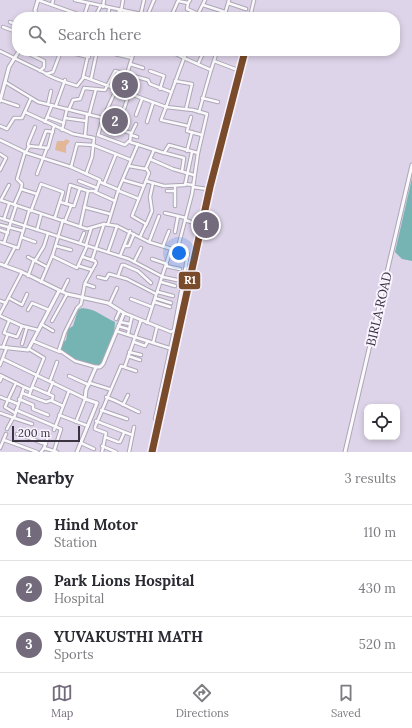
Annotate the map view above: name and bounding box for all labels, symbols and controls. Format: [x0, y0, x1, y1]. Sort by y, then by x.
search box [12, 12, 400, 56]
icon: search [26, 23, 48, 45]
text: Search here [58, 25, 141, 44]
pin: 3 [112, 70, 138, 100]
pin: 2 [102, 106, 128, 136]
pin: 1 [193, 210, 219, 240]
your location [169, 243, 189, 263]
street label: BIRLA ROAD [362, 270, 396, 348]
line badge: R1 [178, 271, 201, 290]
text: R1 [184, 273, 197, 287]
map controls [364, 404, 400, 440]
button: locate [364, 404, 400, 440]
scale bar [12, 424, 80, 443]
text: 200 m [18, 426, 50, 440]
text: Nearby [16, 467, 74, 489]
text: 3 results [344, 470, 396, 487]
text: Hind Motor [54, 515, 138, 534]
text: 1 [26, 524, 32, 541]
text: 110 m [363, 524, 396, 541]
text: Station [54, 534, 97, 551]
text: Park Lions Hospital [54, 571, 195, 590]
text: 2 [26, 580, 32, 597]
text: 430 m [359, 580, 396, 597]
text: Hospital [54, 590, 104, 607]
text: YUVAKUSTHI MATH [54, 627, 203, 646]
text: 3 [25, 636, 33, 653]
text: 520 m [359, 636, 396, 653]
text: Sports [54, 646, 93, 663]
tab: Map [51, 682, 73, 720]
tab: Directions [176, 682, 229, 720]
tab: Saved [331, 682, 361, 720]

